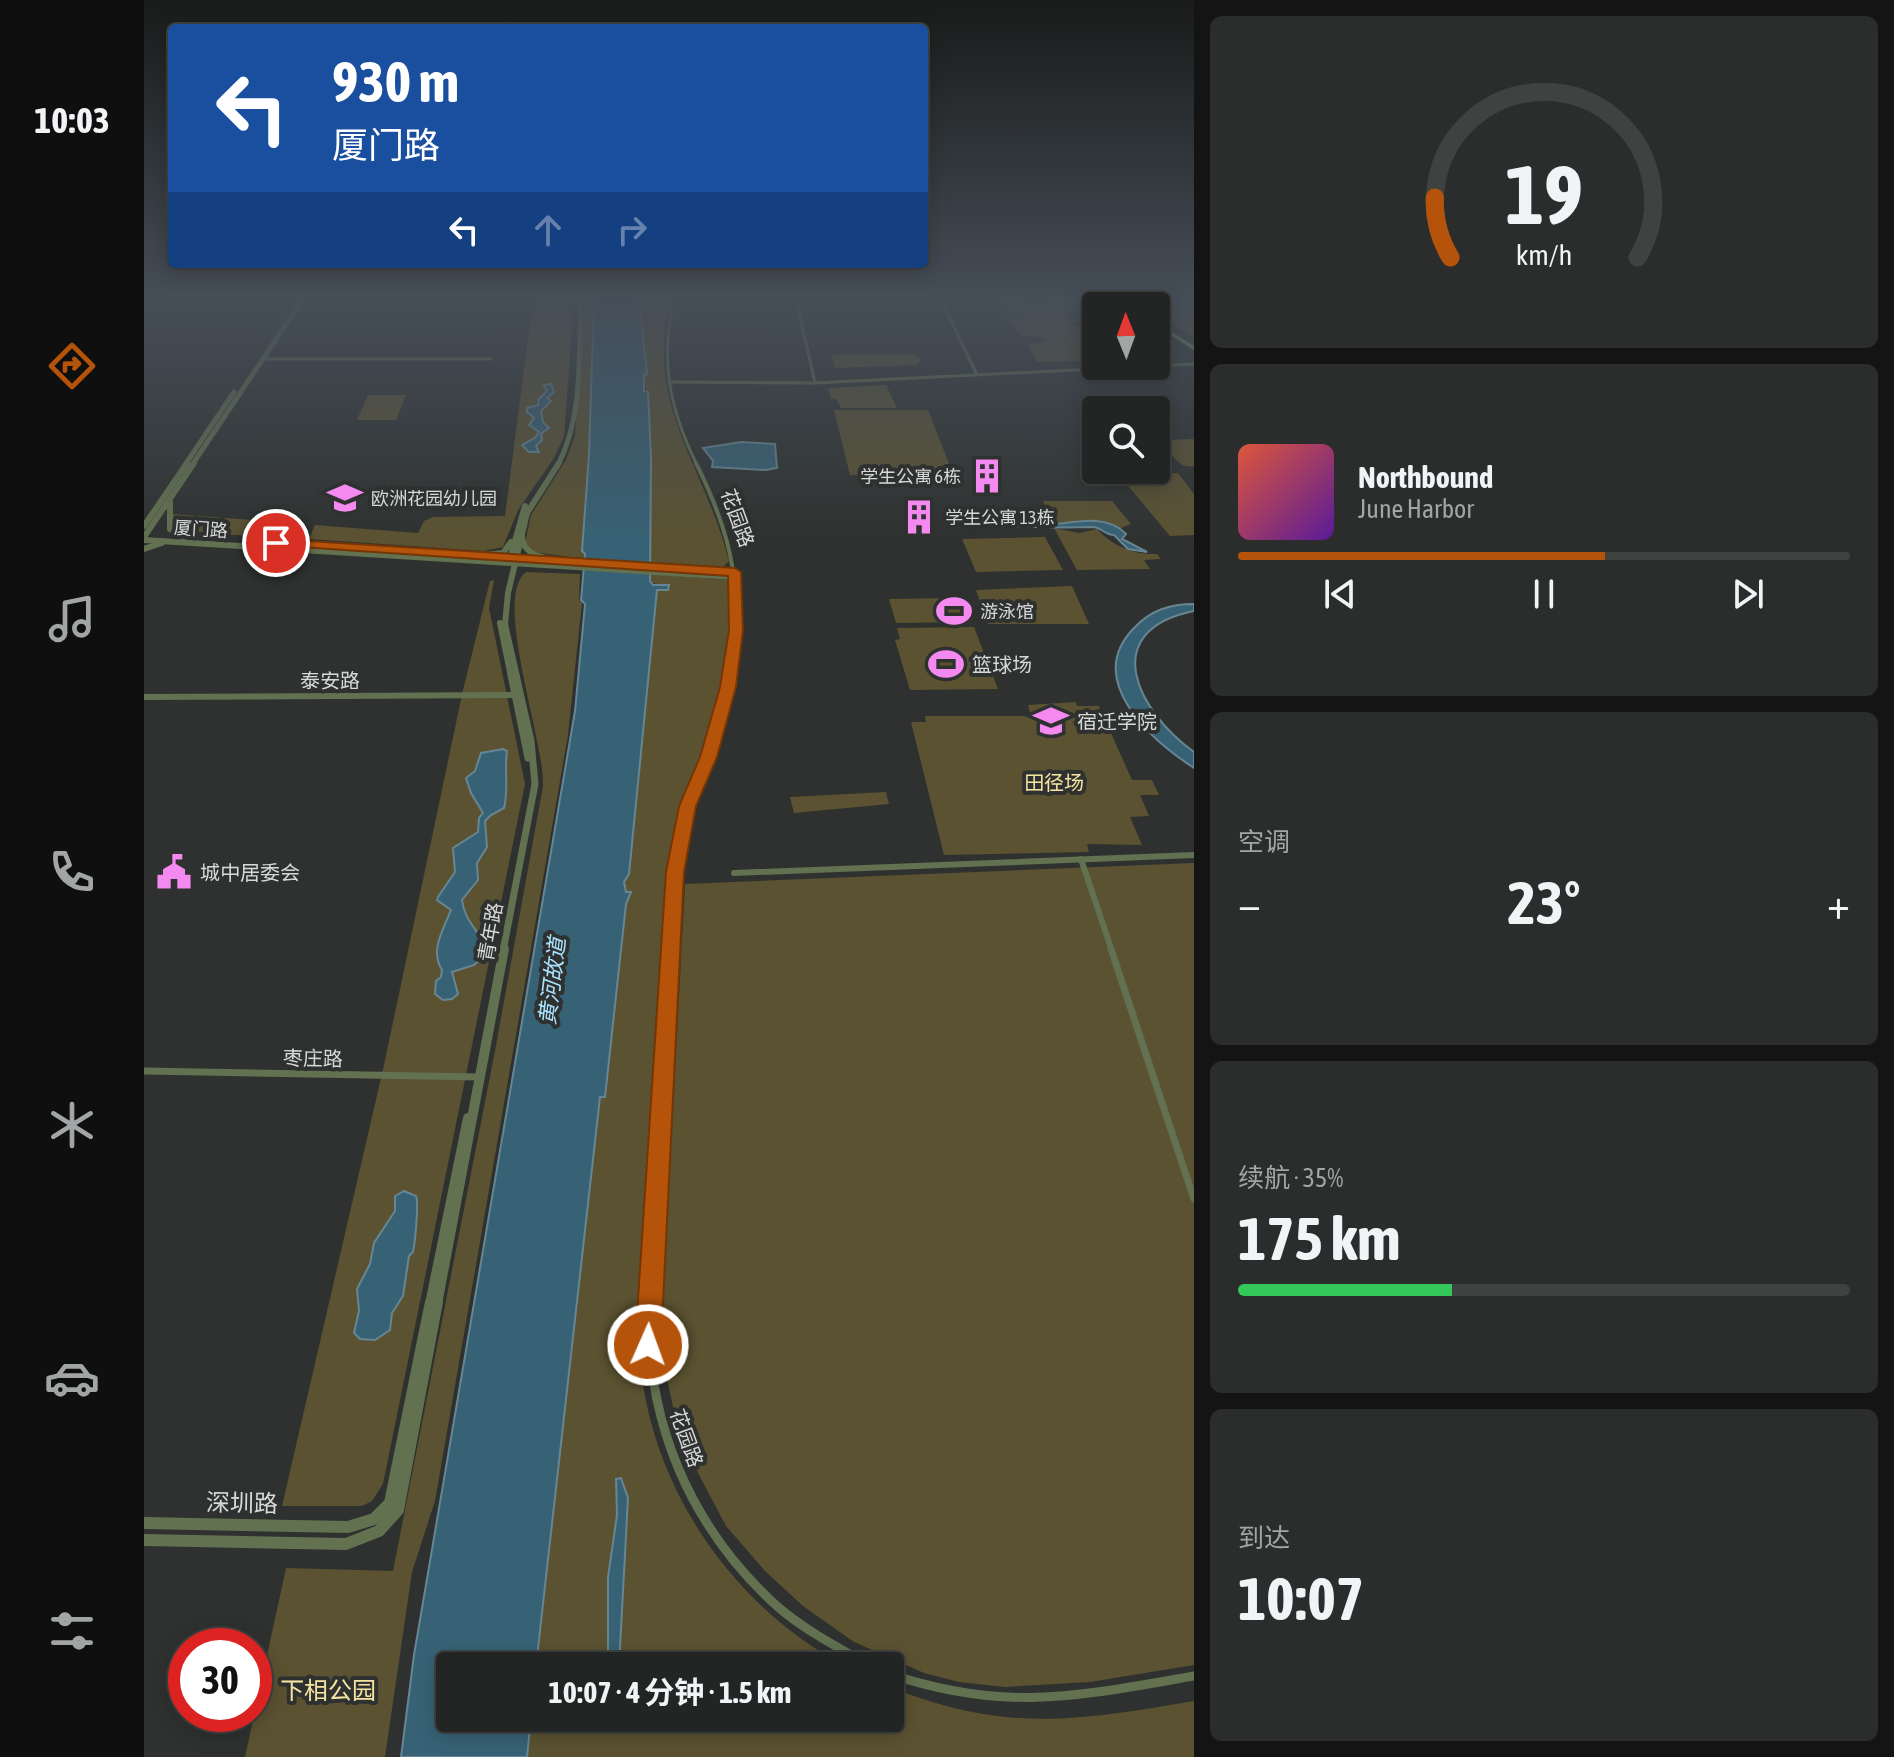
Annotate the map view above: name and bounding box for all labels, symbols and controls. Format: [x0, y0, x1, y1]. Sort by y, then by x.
text: 930 m [332, 50, 459, 114]
icon: left [200, 56, 304, 160]
text: 10:03 [34, 99, 110, 141]
text: 厦门路 [332, 124, 440, 166]
text: 19 [1505, 146, 1583, 242]
icon: left [442, 208, 486, 252]
icon: ahead [526, 208, 570, 252]
icon: right [610, 208, 654, 252]
text: km/h [1516, 238, 1572, 271]
north arrow [1082, 292, 1170, 380]
map controls [1082, 292, 1170, 484]
icon: directions [44, 338, 100, 394]
button: search [1082, 396, 1170, 484]
building icon: 学生公寓 6栋 [968, 457, 1006, 495]
text: Northbound [1358, 460, 1493, 494]
place label: 学生公寓 6栋 [860, 466, 961, 487]
school or university icon: 欧洲花园幼儿园 [326, 479, 364, 517]
street label: 花园路 [717, 486, 759, 550]
place label: 欧洲花园幼儿园 [371, 488, 497, 509]
text: June Harbor [1358, 494, 1474, 524]
building icon: 学生公寓 13栋 [900, 498, 938, 536]
place label: 学生公寓 13栋 [945, 507, 1054, 528]
pin [242, 509, 310, 577]
street label: 厦门路 [173, 517, 229, 541]
icon: arrive [254, 521, 298, 565]
icon: previous [1318, 572, 1362, 616]
icon: pause [1522, 572, 1566, 616]
icon: next [1726, 572, 1770, 616]
icon: music [44, 591, 100, 647]
sports icon: 游泳馆 [935, 592, 973, 630]
place label: 游泳馆 [980, 601, 1034, 622]
sports icon: 篮球场 [927, 645, 965, 683]
place label: 篮球场 [972, 653, 1032, 676]
street label: 泰安路 [300, 669, 360, 692]
school or university icon: 宿迁学院 [1032, 702, 1070, 740]
place label: 宿迁学院 [1077, 710, 1157, 733]
park label: 田径场 [1024, 771, 1084, 794]
text: 空调 [1238, 827, 1290, 857]
icon: phone [44, 844, 100, 900]
public building icon: 城中居委会 [155, 853, 193, 891]
place label: 城中居委会 [200, 861, 300, 884]
text: 23° [1508, 868, 1580, 937]
text: − [1238, 878, 1261, 928]
text: + [1827, 878, 1850, 928]
street label: 青年路 [473, 900, 507, 964]
water label: 黄河故道 [534, 933, 571, 1026]
street label: 枣庄路 [283, 1046, 343, 1070]
icon: climate [44, 1097, 100, 1153]
text: 续航 · 35% [1238, 1163, 1343, 1193]
text: 175 km [1238, 1204, 1400, 1273]
position arrow [606, 1303, 690, 1387]
icon: car [44, 1350, 100, 1406]
street label: 花园路 [666, 1406, 708, 1470]
street label: 深圳路 [206, 1489, 278, 1517]
text: 到达 [1238, 1523, 1290, 1553]
text: 10:07 [1238, 1564, 1364, 1633]
icon: filters [44, 1603, 100, 1659]
speed limit sign: 30 [168, 1628, 272, 1732]
text: 10:07 · 4 分钟 · 1.5 km [549, 1675, 791, 1709]
park label: 下相公园 [280, 1677, 376, 1704]

